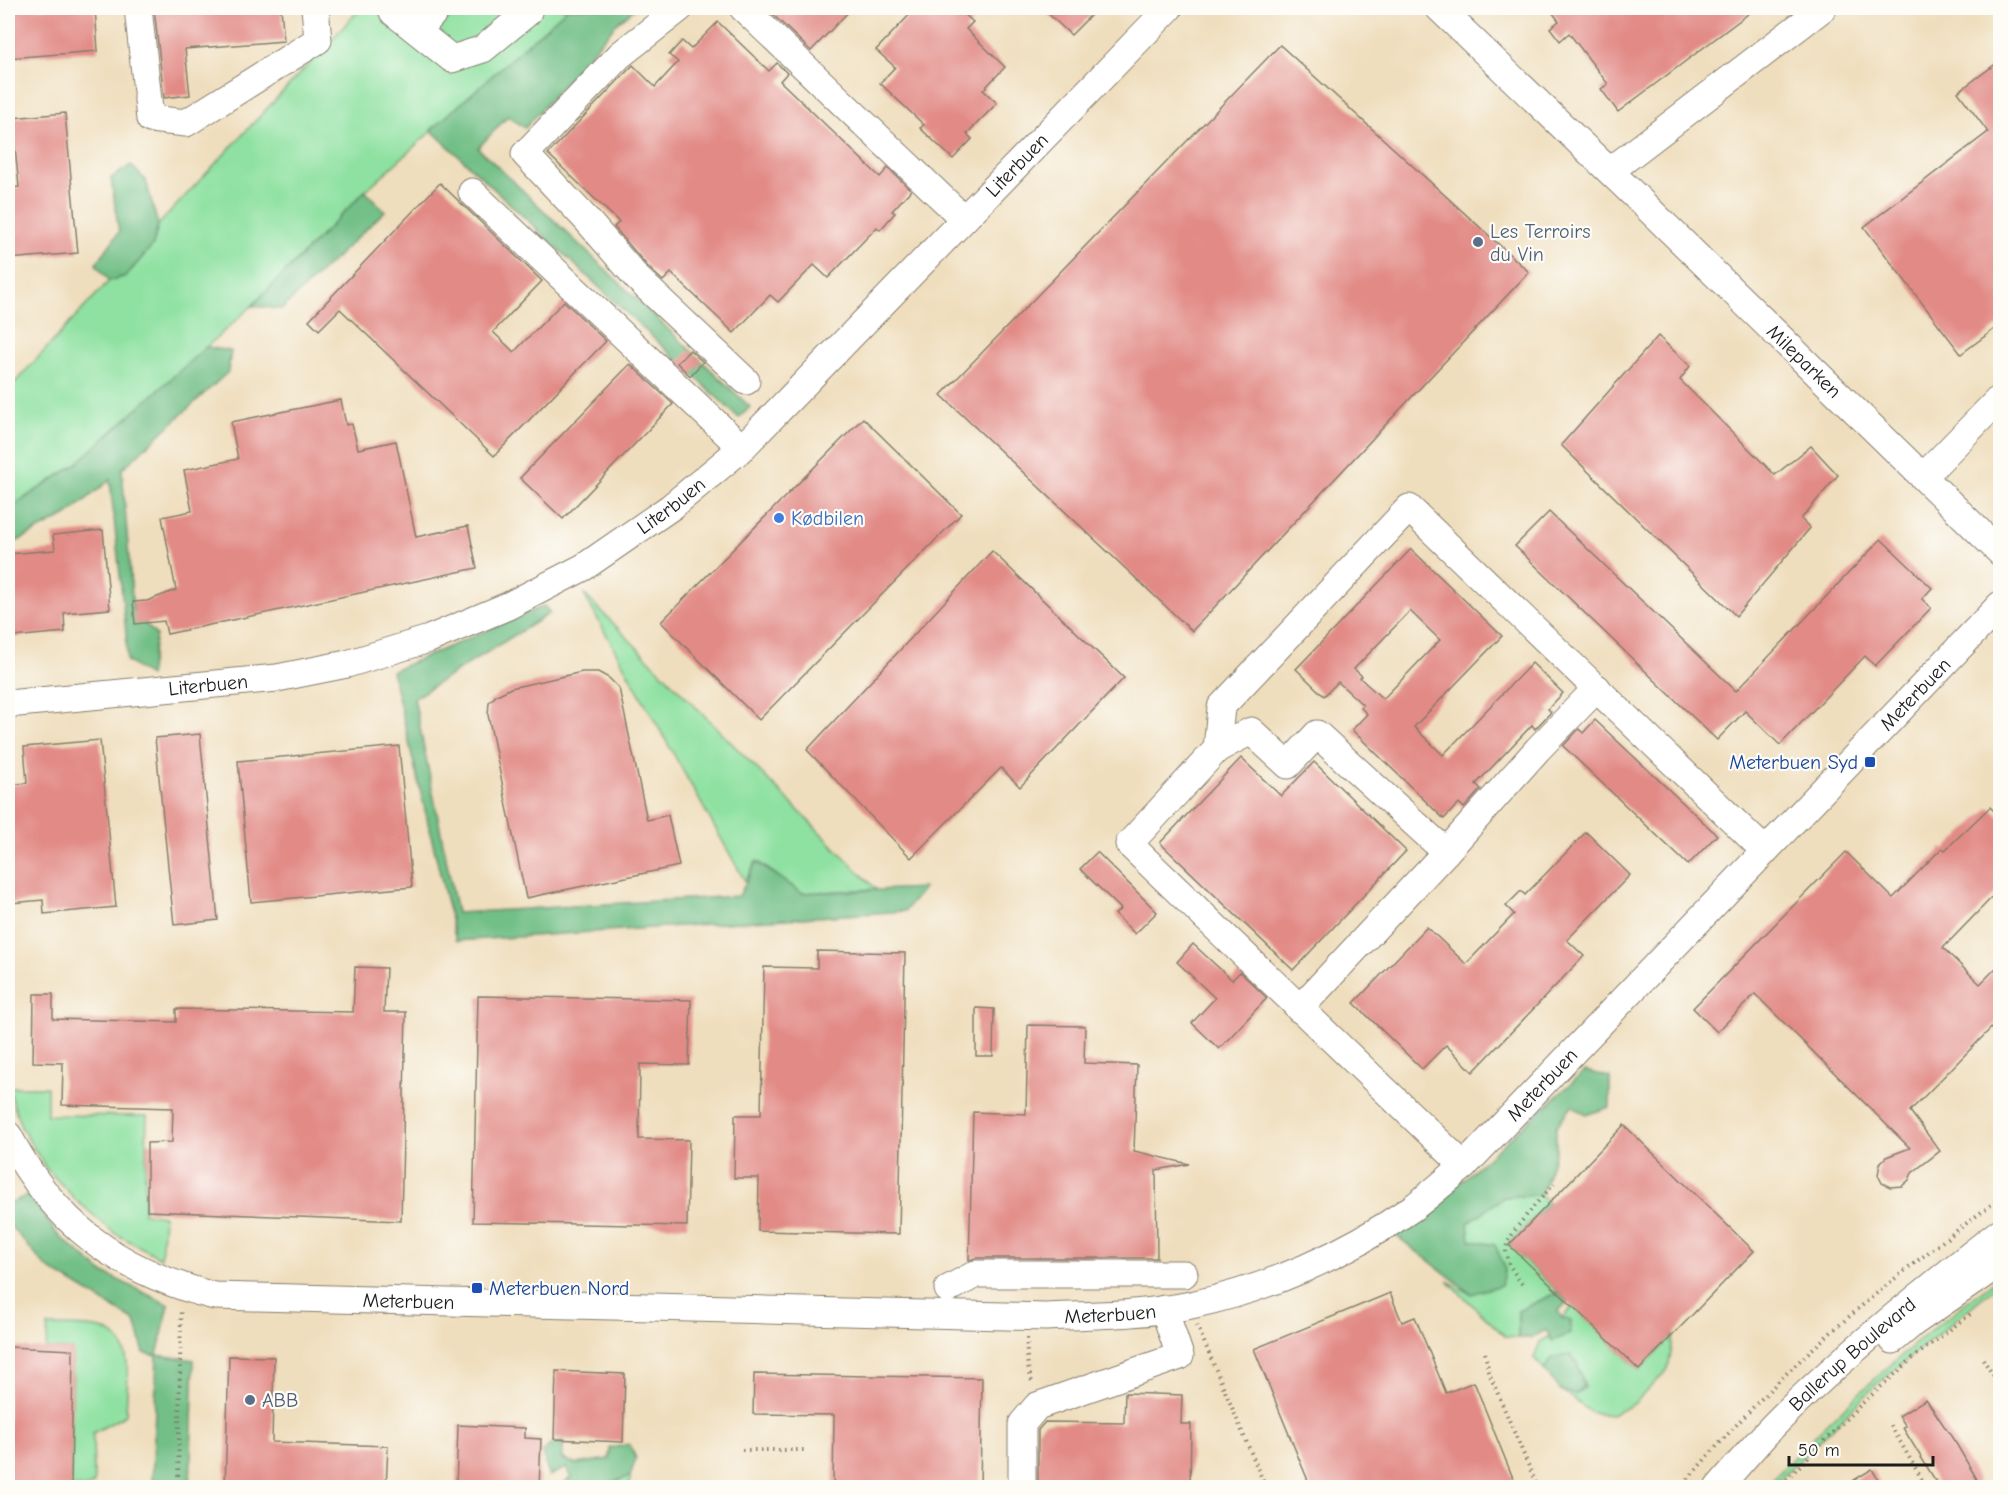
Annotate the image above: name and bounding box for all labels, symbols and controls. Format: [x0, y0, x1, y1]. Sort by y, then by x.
street label: Literbuen [981, 129, 1053, 202]
place label: Les Terroirs du Vin [1490, 220, 1590, 266]
marker: Les Terroirs du Vin [1471, 235, 1485, 249]
street label: Mileparken [1762, 320, 1846, 403]
street label: Literbuen [633, 472, 710, 539]
place label: Kødbilen [791, 507, 864, 530]
marker: Kødbilen [772, 511, 786, 525]
street label: Meterbuen [1875, 653, 1955, 736]
street label: Literbuen [167, 670, 249, 700]
place label: Meterbuen Syd [1729, 751, 1858, 774]
marker: Meterbuen Syd [1863, 755, 1877, 769]
street label: Meterbuen [1502, 1044, 1582, 1126]
place label: Meterbuen Nord [489, 1277, 629, 1300]
marker: Meterbuen Nord [470, 1281, 484, 1295]
street label: Meterbuen [362, 1289, 455, 1314]
street label: Ballerup Boulevard [1784, 1293, 1920, 1416]
street label: Meterbuen [1064, 1300, 1157, 1328]
place label: ABB [262, 1389, 298, 1412]
marker: ABB [243, 1393, 257, 1407]
scale bar [1789, 1429, 1933, 1467]
text: 50 m [1798, 1440, 1840, 1461]

